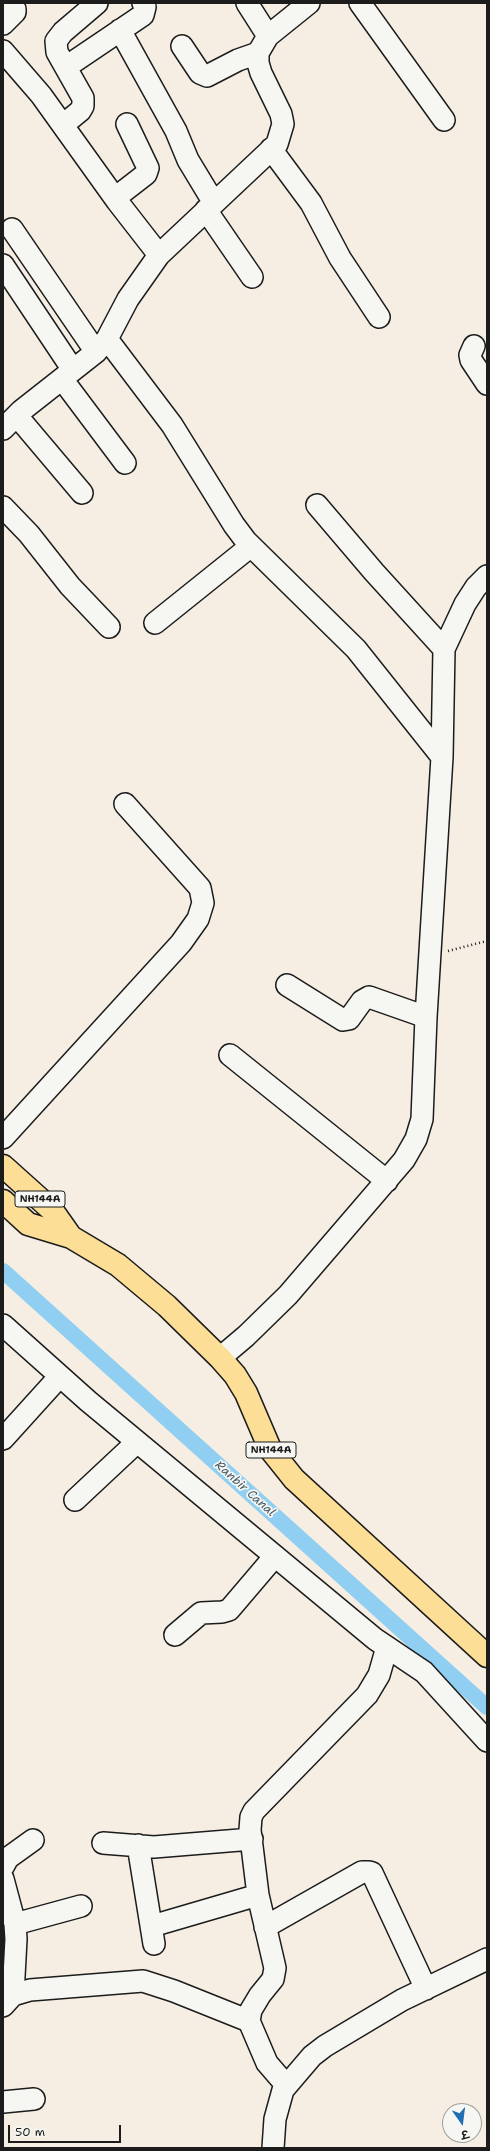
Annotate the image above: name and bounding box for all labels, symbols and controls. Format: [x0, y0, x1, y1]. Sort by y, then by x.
road number: NH144A [15, 1191, 65, 1207]
road number: NH144A [246, 1442, 296, 1458]
water label: Ranbir Canal [212, 1458, 278, 1520]
north arrow [442, 2103, 482, 2143]
scale bar [10, 2117, 123, 2143]
text: 50 m [15, 2124, 45, 2140]
text: उ [459, 2126, 470, 2142]

